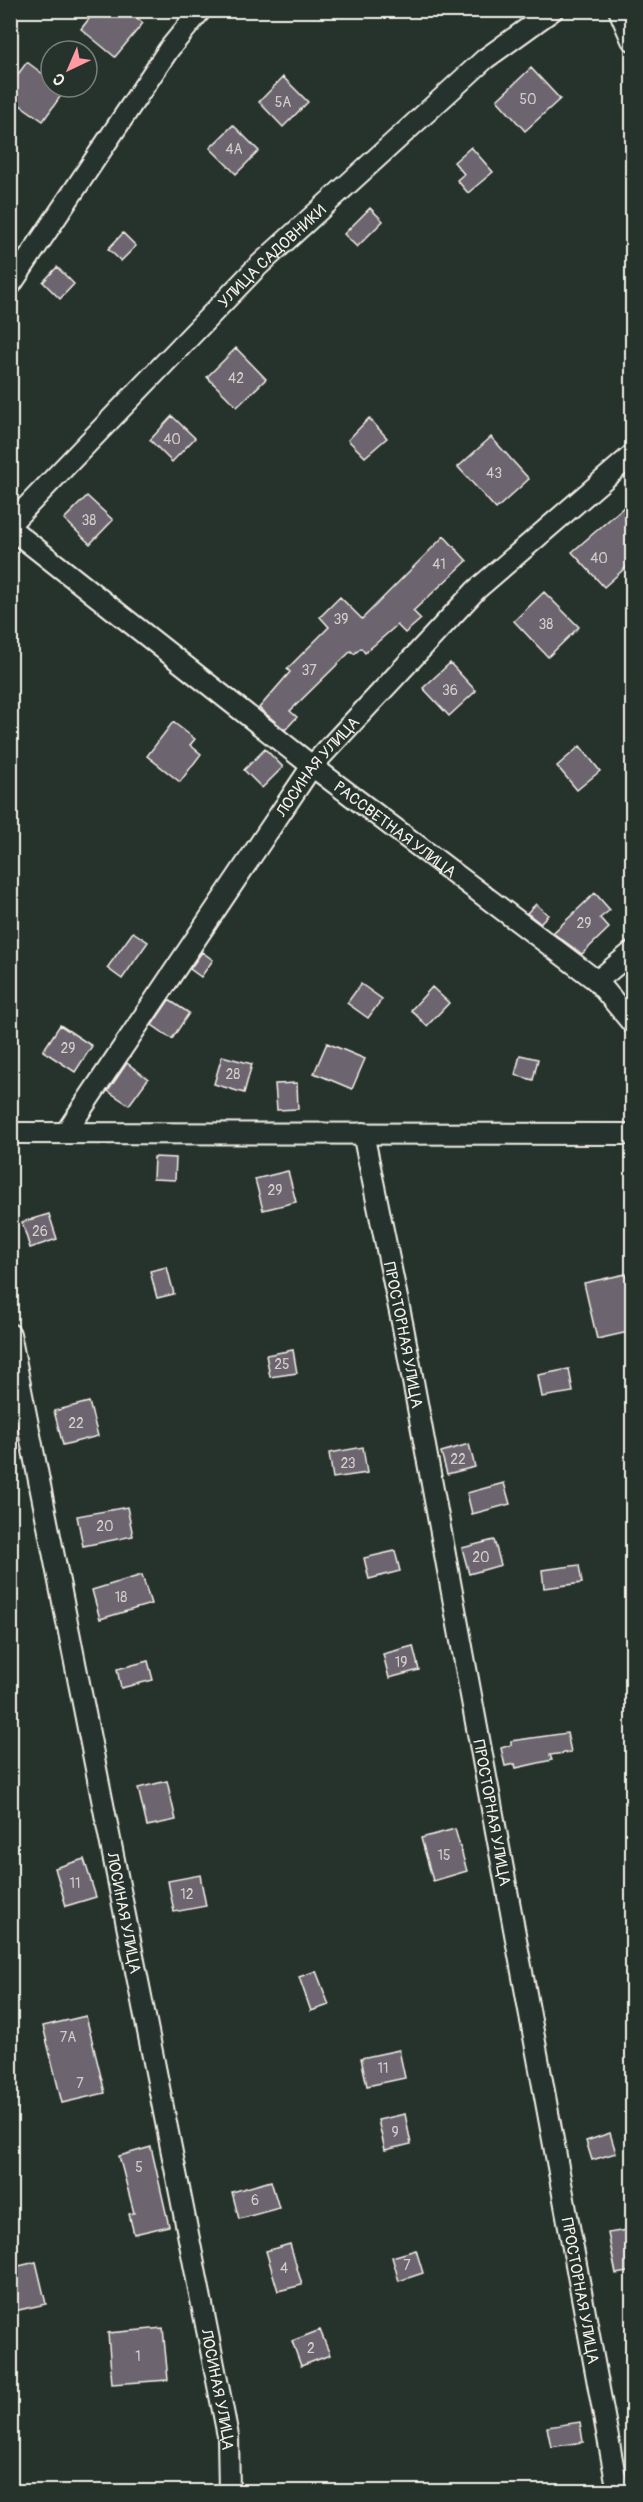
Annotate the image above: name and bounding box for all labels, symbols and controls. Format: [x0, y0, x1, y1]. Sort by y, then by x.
north arrow [39, 39, 99, 99]
text: С [49, 68, 70, 90]
house number: 50 [519, 91, 537, 108]
house number: 5А [275, 94, 291, 111]
house number: 4А [225, 141, 243, 158]
street label: УЛИЦА САДОВНИКИ [214, 200, 331, 312]
house number: 42 [228, 370, 244, 387]
house number: 40 [163, 431, 181, 448]
house number: 43 [486, 465, 502, 482]
house number: 38 [82, 512, 96, 529]
house number: 40 [590, 550, 608, 567]
house number: 41 [432, 556, 446, 573]
house number: 39 [333, 611, 349, 628]
house number: 38 [539, 616, 553, 633]
house number: 37 [301, 662, 317, 679]
house number: 36 [442, 682, 458, 699]
street label: ЛОСИНАЯ УЛИЦА [271, 713, 364, 822]
street label: РАССВЕТНАЯ УЛИЦА [330, 777, 460, 882]
house number: 29 [576, 915, 592, 932]
house number: 29 [60, 1040, 76, 1057]
house number: 28 [226, 1066, 240, 1083]
house number: 29 [267, 1182, 283, 1199]
house number: 26 [32, 1223, 48, 1240]
street label: ПРОСТОРНАЯ УЛИЦА [379, 1260, 427, 1410]
house number: 25 [274, 1356, 290, 1373]
house number: 22 [68, 1415, 84, 1432]
house number: 22 [450, 1451, 466, 1468]
house number: 23 [340, 1455, 356, 1472]
house number: 20 [96, 1518, 114, 1535]
house number: 20 [472, 1549, 490, 1566]
house number: 18 [115, 1589, 127, 1606]
house number: 19 [395, 1654, 407, 1671]
street label: ПРОСТОРНАЯ УЛИЦА [468, 1738, 515, 1888]
house number: 15 [437, 1847, 451, 1864]
street label: ЛОСИНАЯ УЛИЦА [102, 1850, 145, 1975]
house number: 11 [70, 1875, 80, 1892]
house number: 12 [180, 1886, 194, 1903]
house number: 7А [60, 2029, 76, 2046]
house number: 11 [378, 2060, 388, 2077]
house number: 7 [76, 2075, 84, 2092]
house number: 9 [391, 2124, 399, 2141]
house number: 5 [135, 2159, 143, 2176]
house number: 6 [251, 2192, 259, 2209]
street label: ПРОСТОРНАЯ УЛИЦА [557, 2216, 603, 2366]
house number: 7 [403, 2257, 411, 2274]
house number: 4 [280, 2260, 288, 2277]
street label: ЛОСИНАЯ УЛИЦА [196, 2326, 238, 2450]
house number: 2 [307, 2340, 315, 2357]
house number: 1 [135, 2348, 141, 2365]

